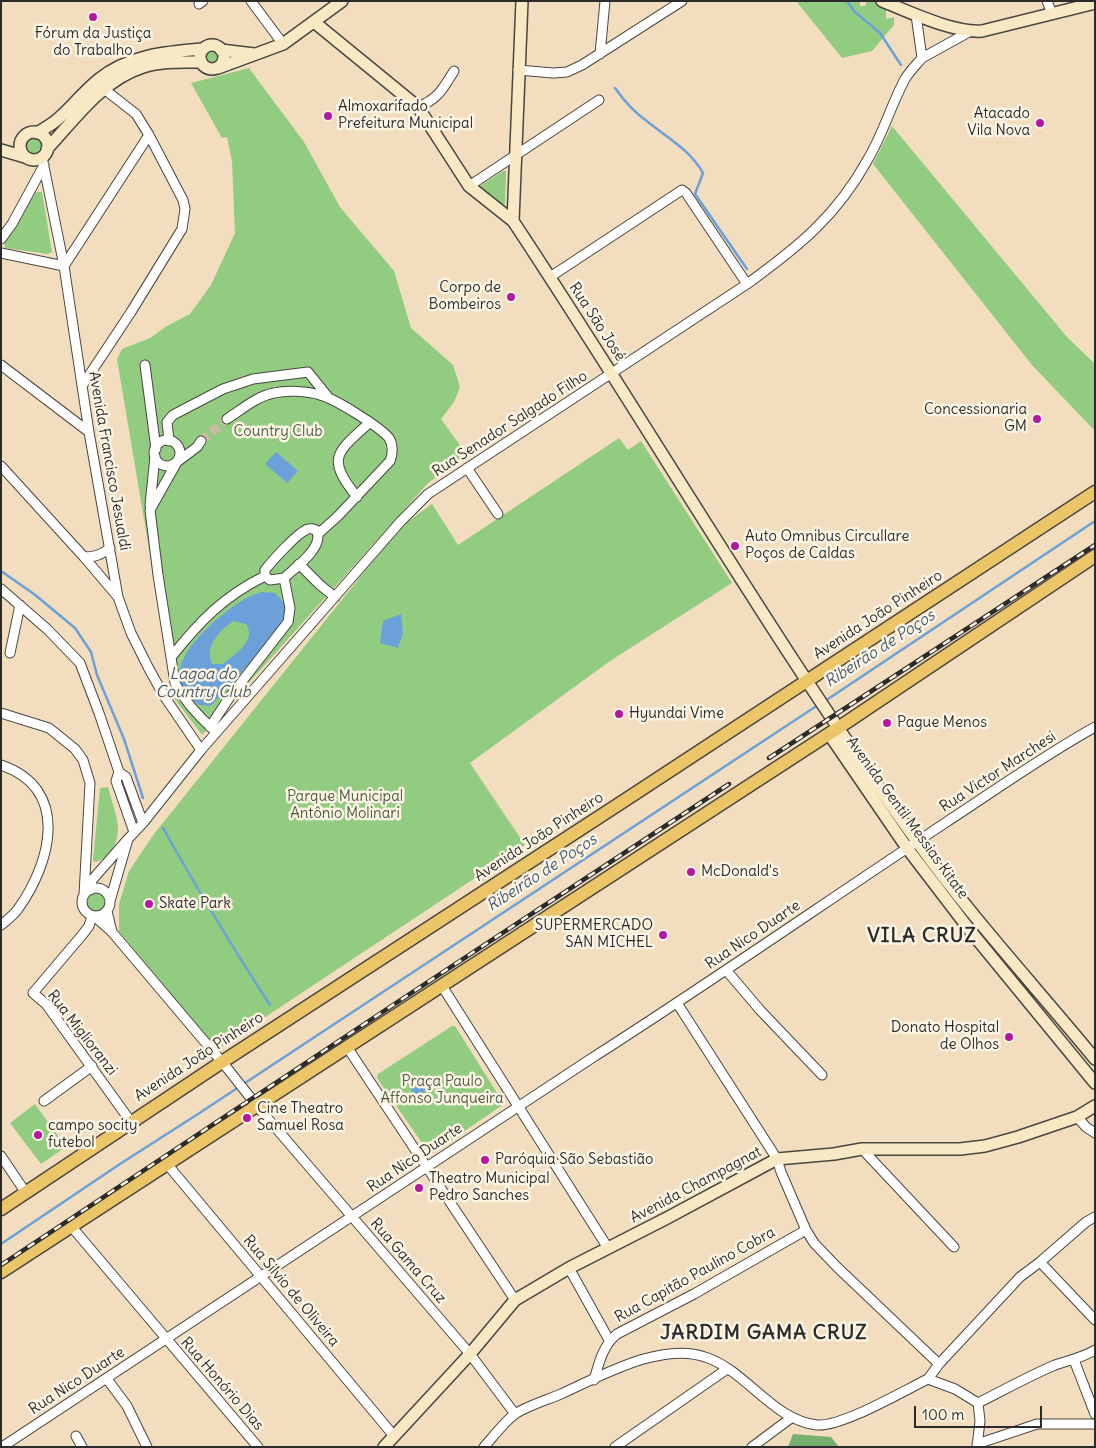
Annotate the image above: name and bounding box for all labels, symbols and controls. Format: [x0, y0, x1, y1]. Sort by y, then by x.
marker: Fórum da Justiça do Trabalho [87, 11, 99, 23]
place label: Fórum da Justiça do Trabalho [35, 25, 151, 60]
place label: Almoxarifado Prefeitura Municipal [338, 98, 473, 133]
place label: Atacado Vila Nova [967, 105, 1030, 140]
marker: Almoxarifado Prefeitura Municipal [322, 110, 334, 122]
marker: Atacado Vila Nova [1034, 117, 1046, 129]
place label: Corpo de Bombeiros [429, 279, 501, 314]
street label: Rua São José [565, 279, 629, 365]
marker: Corpo de Bombeiros [505, 291, 517, 303]
street label: Rua Senador Salgado Filho [429, 367, 591, 481]
street label: Avenida Francisco Jesualdi [84, 370, 134, 552]
place label: Concessionaria GM [924, 401, 1027, 436]
marker: Concessionaria GM [1031, 413, 1043, 425]
park label: Country Club [234, 423, 322, 441]
place label: Auto Omnibus Circullare Poços de Caldas [745, 528, 909, 563]
marker: Auto Omnibus Circullare Poços de Caldas [729, 540, 741, 552]
street label: Avenida João Pinheiro [810, 567, 946, 663]
water label: Ribeirão de Poços [821, 606, 939, 692]
water label: Lagoa do Country Club [156, 664, 250, 702]
place label: Hyundai Vime [629, 705, 724, 723]
marker: Hyundai Vime [613, 708, 625, 720]
place label: Pague Menos [897, 714, 987, 732]
marker: Pague Menos [881, 717, 893, 729]
street label: Rua Victor Marchesi [936, 728, 1060, 816]
street label: Avenida Gentil Messias Kitate [842, 733, 972, 903]
park label: Parque Municipal Antônio Molinari [287, 788, 403, 823]
street label: Avenida João Pinheiro [471, 789, 607, 885]
water label: Ribeirão de Poços [483, 830, 601, 916]
place label: McDonald's [701, 863, 779, 881]
marker: McDonald's [685, 866, 697, 878]
place label: Skate Park [159, 895, 231, 913]
street label: Rua Nico Duarte [702, 897, 804, 973]
marker: Skate Park [143, 898, 155, 910]
place label: SUPERMERCADO SAN MICHEL [535, 917, 653, 952]
district label: VILA CRUZ [866, 924, 978, 948]
marker: SUPERMERCADO SAN MICHEL [657, 929, 669, 941]
street label: Rua Miglioranzi [43, 987, 121, 1079]
street label: Avenida João Pinheiro [131, 1009, 267, 1105]
place label: Donato Hospital de Olhos [891, 1019, 999, 1054]
marker: Donato Hospital de Olhos [1003, 1031, 1015, 1043]
park label: Praça Paulo Affonso Junqueira [380, 1073, 504, 1108]
place label: Cine Theatro Samuel Rosa [257, 1100, 344, 1135]
marker: Cine Theatro Samuel Rosa [241, 1112, 253, 1124]
place label: campo socity futebol [48, 1117, 138, 1152]
street label: Rua Nico Duarte [364, 1120, 466, 1196]
marker: campo socity futebol [32, 1129, 44, 1141]
street label: Avenida Champagnat [627, 1143, 765, 1227]
place label: Paróquia São Sebastião [495, 1151, 653, 1169]
marker: Paróquia São Sebastião [479, 1154, 491, 1166]
place label: Theatro Municipal Pedro Sanches [429, 1170, 550, 1205]
marker: Theatro Municipal Pedro Sanches [413, 1182, 425, 1194]
street label: Rua Gama Cruz [366, 1215, 450, 1307]
street label: Rua Capitão Paulino Cobra [612, 1223, 778, 1327]
street label: Rua Silvio de Oliveira [239, 1232, 343, 1350]
district label: JARDIM GAMA CRUZ [658, 1321, 870, 1345]
street label: Rua Honório Dias [177, 1334, 267, 1434]
street label: Rua Nico Duarte [26, 1343, 128, 1419]
scale bar [916, 1396, 1044, 1428]
text: 100 m [922, 1405, 964, 1424]

